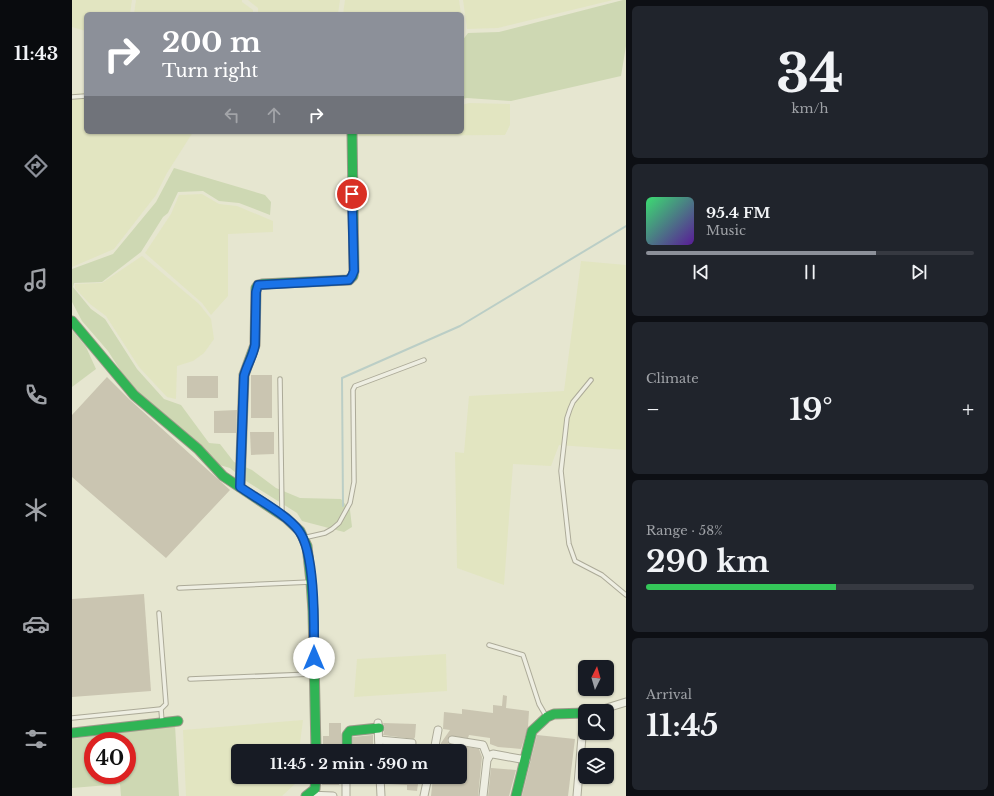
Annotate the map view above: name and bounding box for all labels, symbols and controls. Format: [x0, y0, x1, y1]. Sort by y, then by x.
text: 200 m [162, 25, 261, 60]
icon: right [96, 28, 148, 80]
text: 34 [776, 42, 844, 106]
text: 11:43 [14, 43, 58, 65]
text: Turn right [162, 60, 258, 82]
text: km/h [792, 100, 828, 117]
icon: left [221, 104, 243, 126]
icon: ahead [263, 104, 285, 126]
icon: right [305, 104, 327, 126]
icon: directions [22, 152, 50, 180]
pin [335, 177, 369, 211]
icon: arrive [341, 183, 363, 205]
text: 95.4 FM [706, 203, 770, 222]
text: Music [706, 222, 746, 239]
icon: previous [690, 261, 712, 283]
icon: pause [799, 261, 821, 283]
icon: next [908, 261, 930, 283]
icon: music [22, 266, 50, 294]
text: Climate [646, 370, 699, 387]
icon: phone [22, 381, 50, 409]
text: 19° [789, 391, 833, 428]
text: − [646, 396, 660, 423]
text: + [962, 396, 974, 423]
icon: climate [22, 496, 50, 524]
text: Range · 58% [646, 522, 723, 539]
text: 290 km [646, 543, 769, 580]
icon: car [22, 610, 50, 638]
position arrow [293, 637, 335, 679]
north arrow [578, 660, 614, 696]
map controls [578, 660, 614, 784]
text: Arrival [646, 686, 692, 703]
button: search [578, 704, 614, 740]
text: 11:45 [646, 707, 718, 744]
icon: filters [22, 725, 50, 753]
speed limit sign: 40 [84, 732, 136, 784]
button: layers [578, 748, 614, 784]
text: 11:45 · 2 min · 590 m [270, 754, 428, 773]

